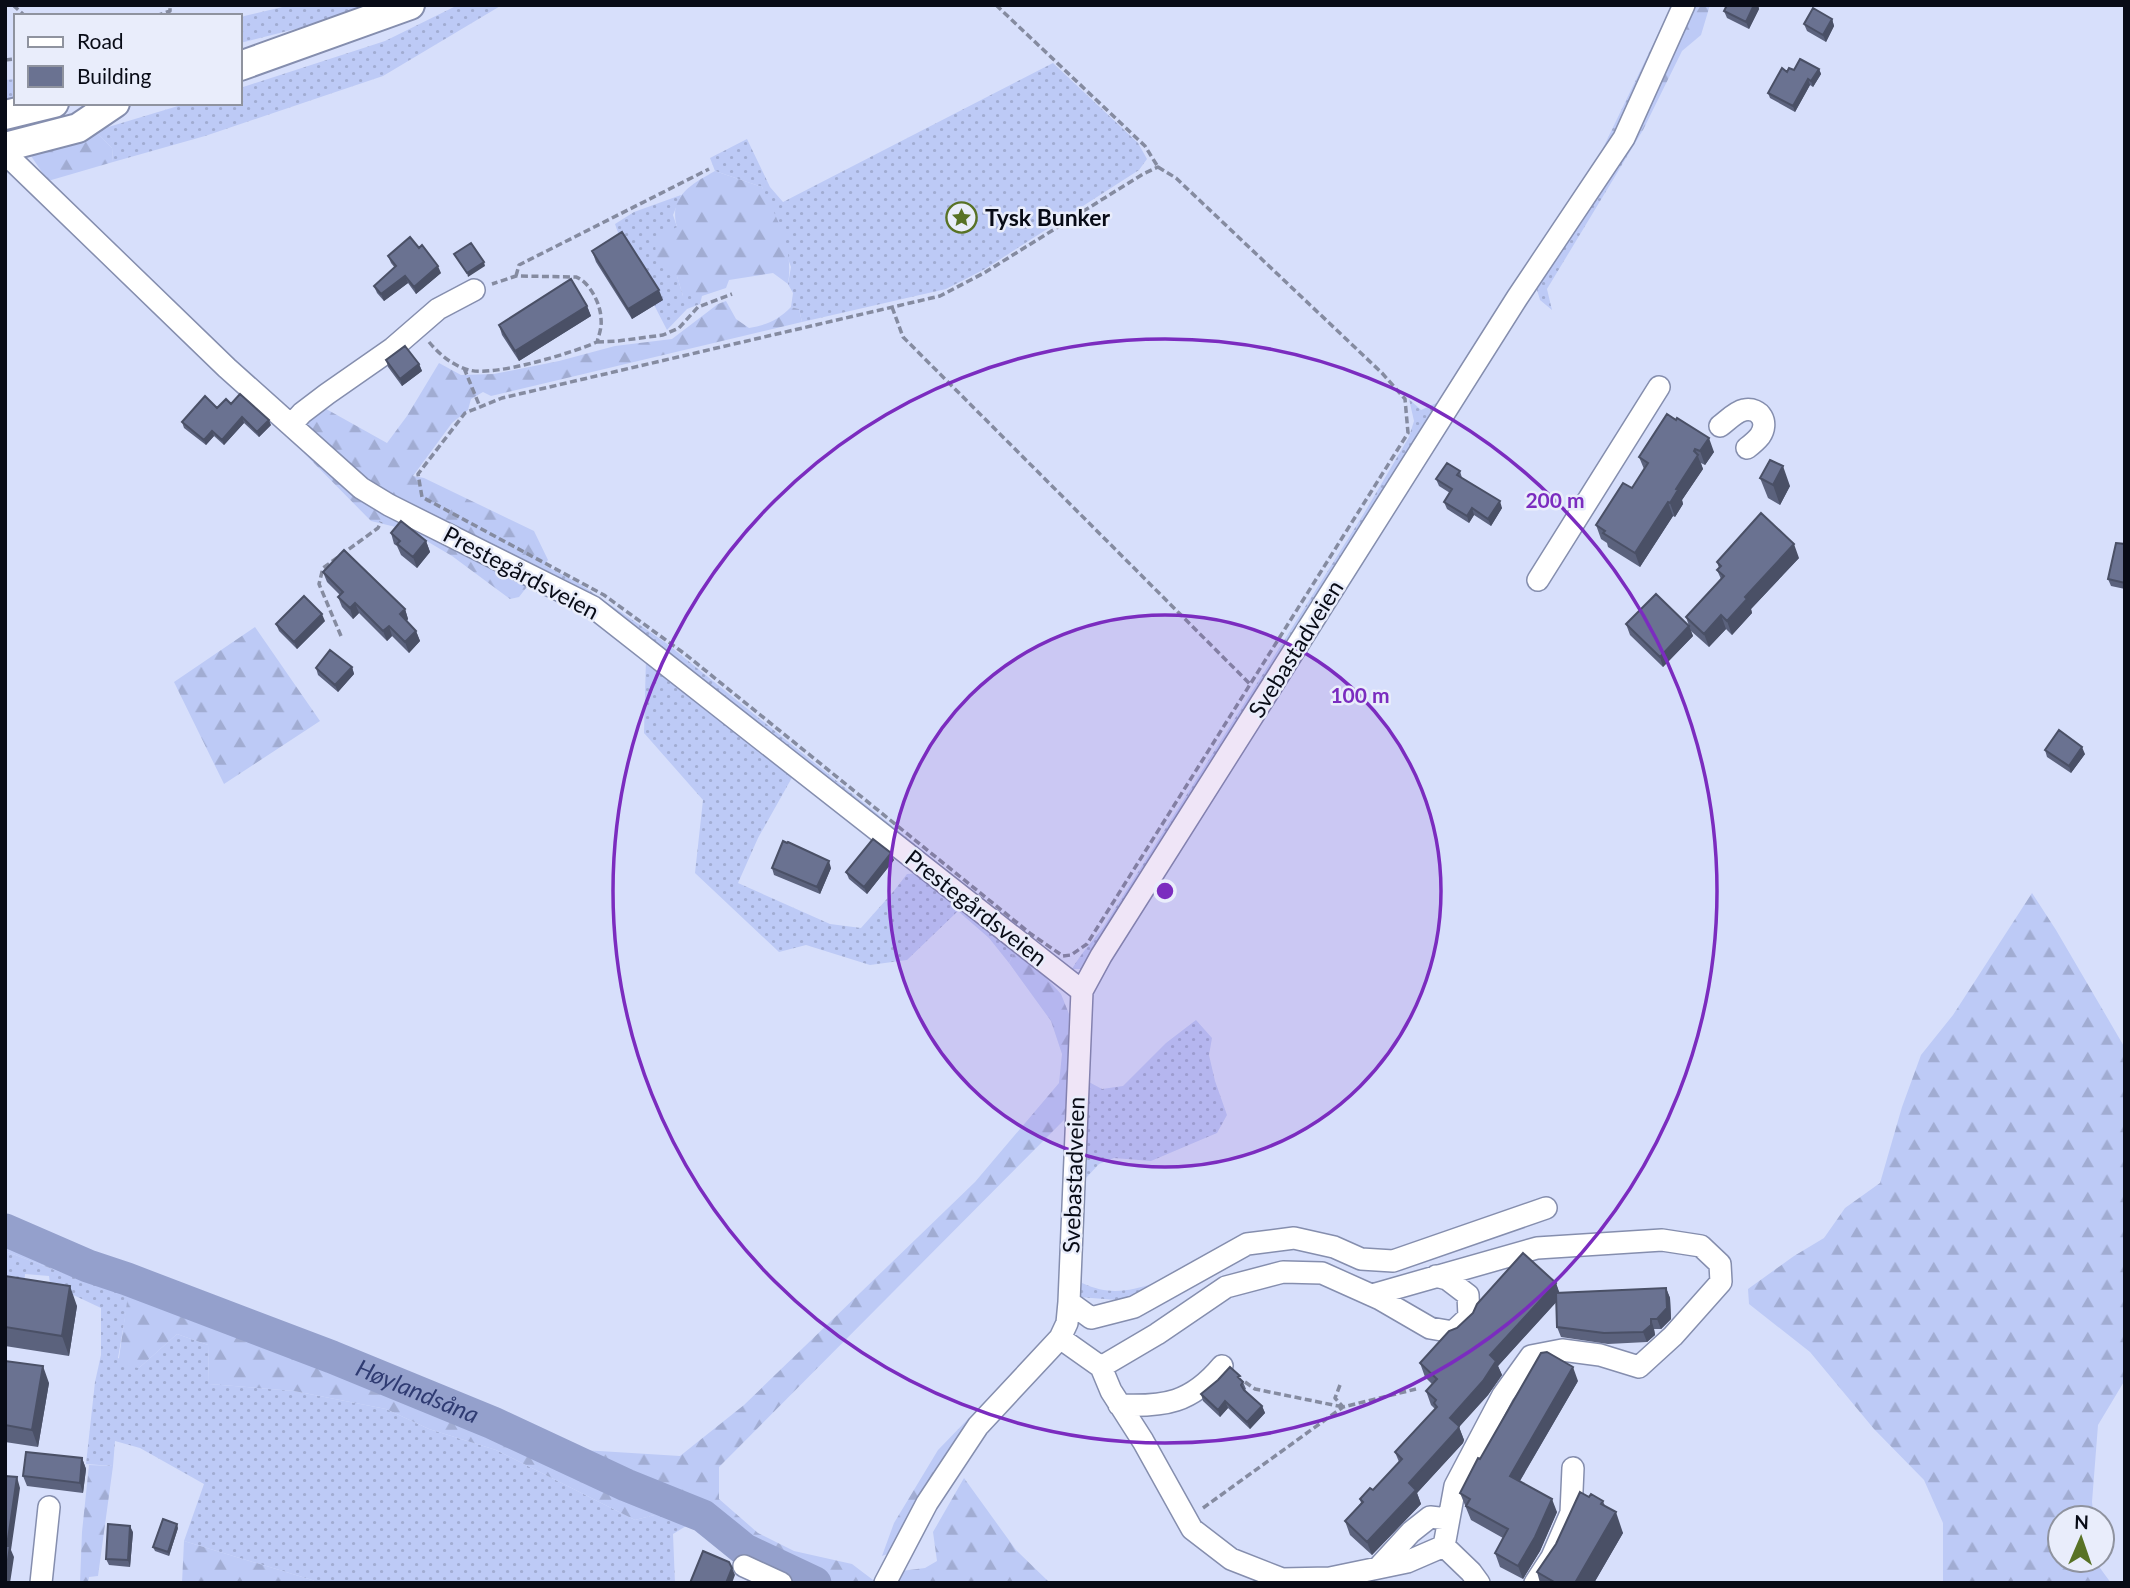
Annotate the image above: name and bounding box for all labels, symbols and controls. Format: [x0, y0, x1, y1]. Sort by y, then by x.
legend [14, 14, 242, 105]
text: Road [77, 28, 124, 53]
text: Building [77, 63, 152, 88]
place icon: Tysk Bunker [945, 201, 979, 235]
place label: Tysk Bunker [985, 203, 1111, 231]
text: 200 m [1525, 487, 1585, 512]
street label: Prestegårdsveien [439, 519, 604, 625]
street label: Svebastadveien [1242, 575, 1349, 722]
text: 100 m [1330, 682, 1390, 707]
street label: Prestegårdsveien [900, 843, 1053, 971]
centre of rings [1153, 879, 1177, 903]
street label: Svebastadveien [1056, 1096, 1090, 1254]
water label: Høylandsåna [352, 1352, 484, 1429]
north arrow [2046, 1504, 2116, 1574]
text: N [2074, 1510, 2089, 1533]

